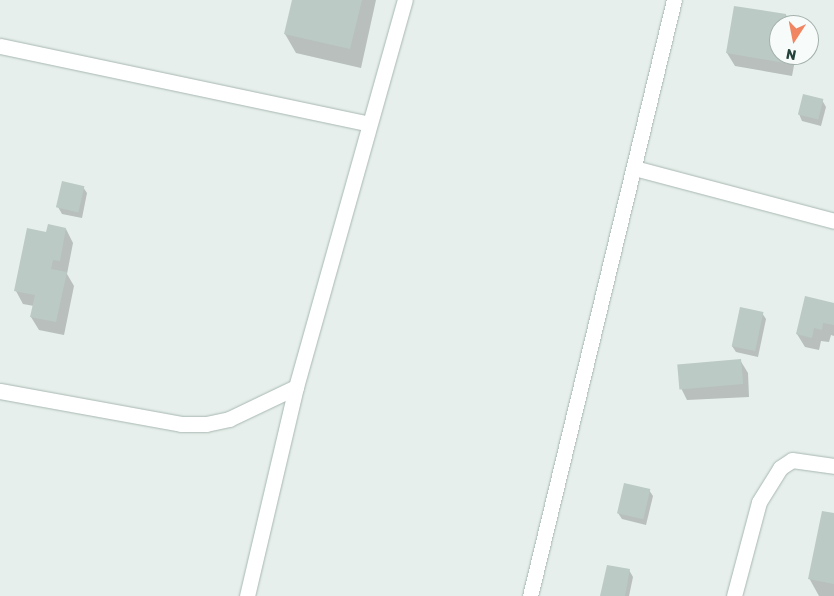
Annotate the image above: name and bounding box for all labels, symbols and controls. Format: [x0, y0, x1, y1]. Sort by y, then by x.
north arrow [769, 15, 819, 65]
text: N [785, 45, 798, 64]

